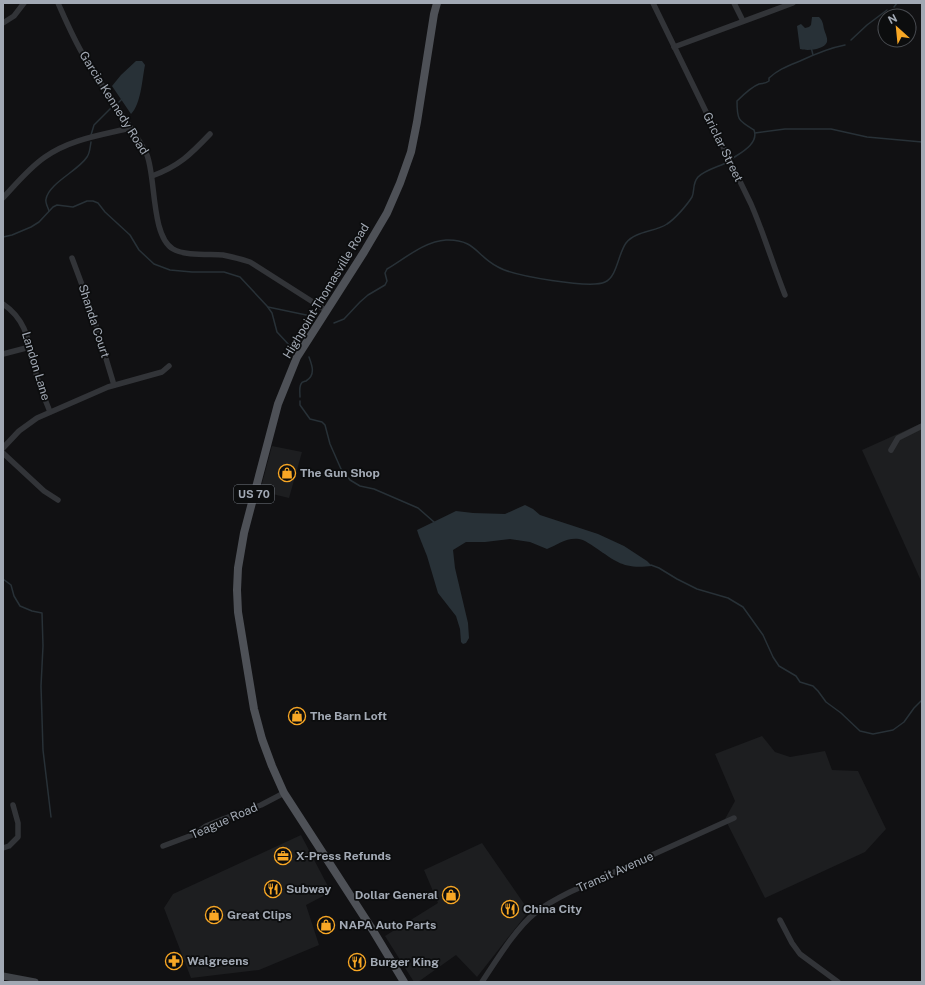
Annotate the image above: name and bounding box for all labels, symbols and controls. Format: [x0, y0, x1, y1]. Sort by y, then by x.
north arrow [877, 8, 917, 48]
text: N [886, 12, 899, 26]
street label: Garcia Kennedy Road [76, 49, 152, 157]
street label: Griclar Street [700, 110, 746, 184]
street label: Highpoint-Thomasville Road [280, 221, 372, 361]
street label: Shanda Court [76, 282, 113, 360]
street label: Landon Lane [19, 330, 53, 402]
shop icon: The Gun Shop [277, 463, 297, 483]
place label: The Gun Shop [300, 466, 380, 480]
road number: US 70 [234, 485, 274, 503]
shop icon: The Barn Loft [287, 706, 307, 726]
place label: The Barn Loft [310, 709, 387, 723]
street label: Teague Road [188, 800, 260, 842]
office icon: X-Press Refunds [273, 846, 293, 866]
place label: X-Press Refunds [296, 849, 391, 863]
street label: Transit Avenue [574, 849, 656, 895]
restaurant icon: Subway [263, 879, 283, 899]
place label: Subway [286, 882, 331, 896]
shop icon: Dollar General [441, 885, 461, 905]
place label: Dollar General [355, 888, 438, 902]
restaurant icon: China City [500, 899, 520, 919]
place label: China City [523, 902, 582, 916]
shop icon: Great Clips [204, 905, 224, 925]
place label: Great Clips [227, 908, 292, 922]
shop icon: NAPA Auto Parts [316, 915, 336, 935]
place label: NAPA Auto Parts [339, 918, 436, 932]
pharmacy icon: Walgreens [164, 951, 184, 971]
restaurant icon: Burger King [347, 952, 367, 972]
place label: Walgreens [187, 954, 249, 968]
place label: Burger King [370, 955, 439, 969]

